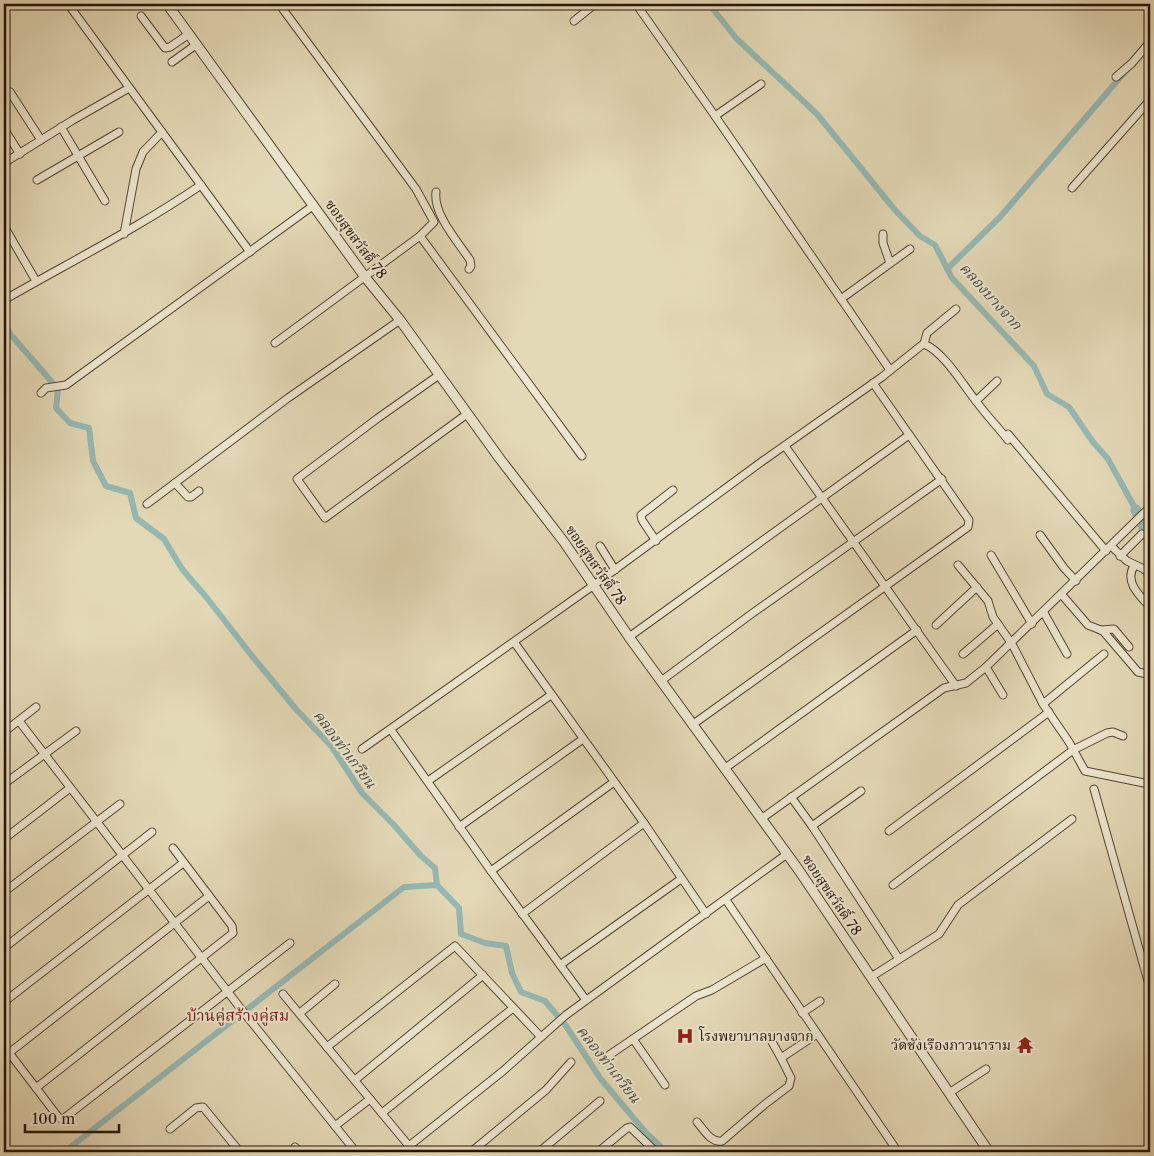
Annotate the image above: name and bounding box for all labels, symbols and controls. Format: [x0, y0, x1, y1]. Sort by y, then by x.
street label: ซอยสุขสวัสดิ์ 78 [321, 195, 391, 282]
water label: คลองบางจาก [956, 258, 1027, 334]
street label: ซอยสุขสวัสดิ์ 78 [562, 521, 631, 609]
water label: คลองท่าเกวียน [310, 706, 381, 792]
street label: ซอยสุขสวัสดิ์ 78 [798, 851, 866, 939]
district label: บ้านคู่สร้างคู่สม [187, 1005, 289, 1026]
water label: คลองท่าเกวียน [573, 1022, 645, 1106]
hospital icon: โรงพยาบาลบางจาก [675, 1026, 695, 1046]
place label: โรงพยาบาลบางจาก [698, 1026, 814, 1045]
temple icon: วัดชังเรืองภาวนาราม [1015, 1035, 1035, 1055]
place label: วัดชังเรืองภาวนาราม [891, 1036, 1011, 1054]
scale bar [25, 1101, 119, 1133]
text: 100 m [32, 1109, 75, 1128]

